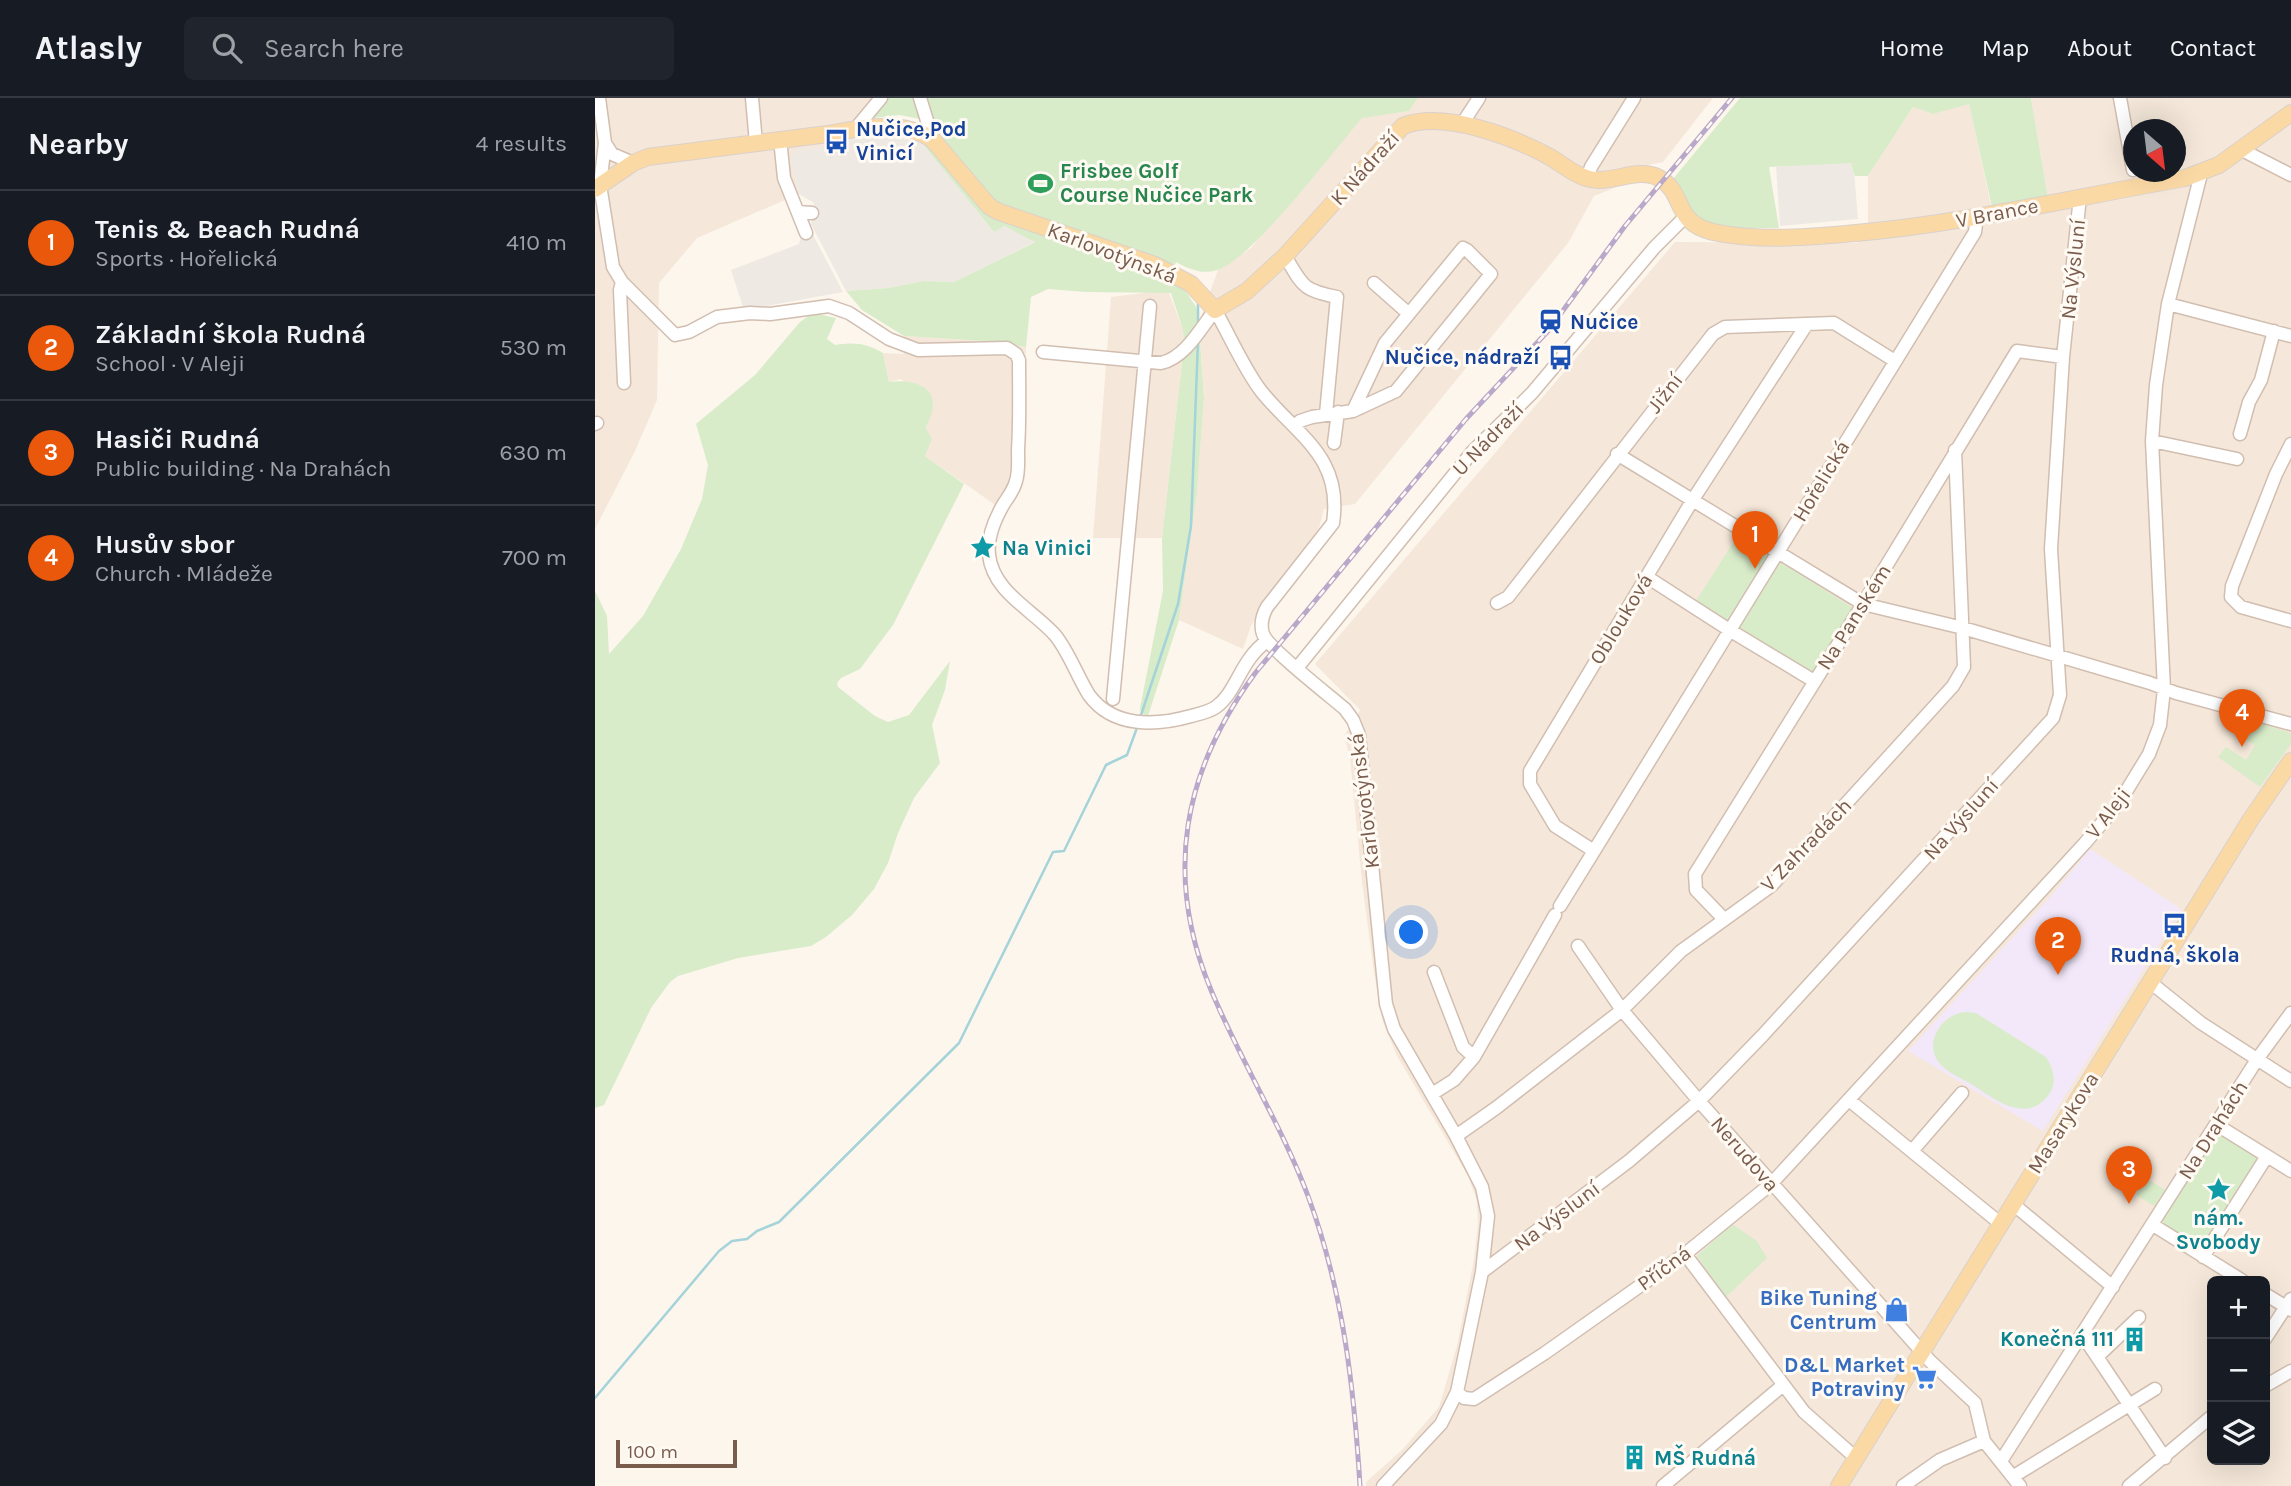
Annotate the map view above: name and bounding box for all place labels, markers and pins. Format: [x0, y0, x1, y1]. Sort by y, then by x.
place label: Nučice,Pod Vinicí [856, 117, 967, 165]
bus stop icon: Nučice,Pod Vinicí [822, 127, 850, 155]
place label: Frisbee Golf Course Nučice Park [1060, 159, 1254, 207]
sports icon: Frisbee Golf Course Nučice Park [1026, 169, 1054, 197]
station icon: Nučice [1536, 308, 1564, 336]
place label: Nučice [1570, 310, 1638, 334]
bus stop icon: Nučice, nádraží [1546, 343, 1574, 371]
place label: Nučice, nádraží [1385, 345, 1541, 369]
pin: 1 [1732, 511, 1778, 569]
place icon: Na Vinici [968, 534, 996, 562]
place label: Na Vinici [1002, 536, 1092, 560]
pin: 4 [2219, 689, 2265, 747]
bus stop icon: Rudná, škola [2161, 912, 2189, 940]
pin: 2 [2035, 917, 2081, 975]
place label: Rudná, škola [2110, 943, 2240, 967]
pin: 3 [2106, 1146, 2152, 1204]
place icon: nám. Svobody [2204, 1175, 2232, 1203]
place label: nám. Svobody [2176, 1206, 2261, 1254]
place label: Bike Tuning Centrum [1760, 1286, 1877, 1334]
shop icon: Bike Tuning Centrum [1883, 1296, 1911, 1324]
building icon: Konečná 111 [2120, 1325, 2148, 1353]
place label: Konečná 111 [2000, 1327, 2114, 1351]
place label: D&L Market Potraviny [1784, 1353, 1905, 1401]
supermarket icon: D&L Market Potraviny [1911, 1363, 1939, 1391]
building icon: MŠ Rudná [1620, 1444, 1648, 1472]
place label: MŠ Rudná [1654, 1444, 1756, 1470]

